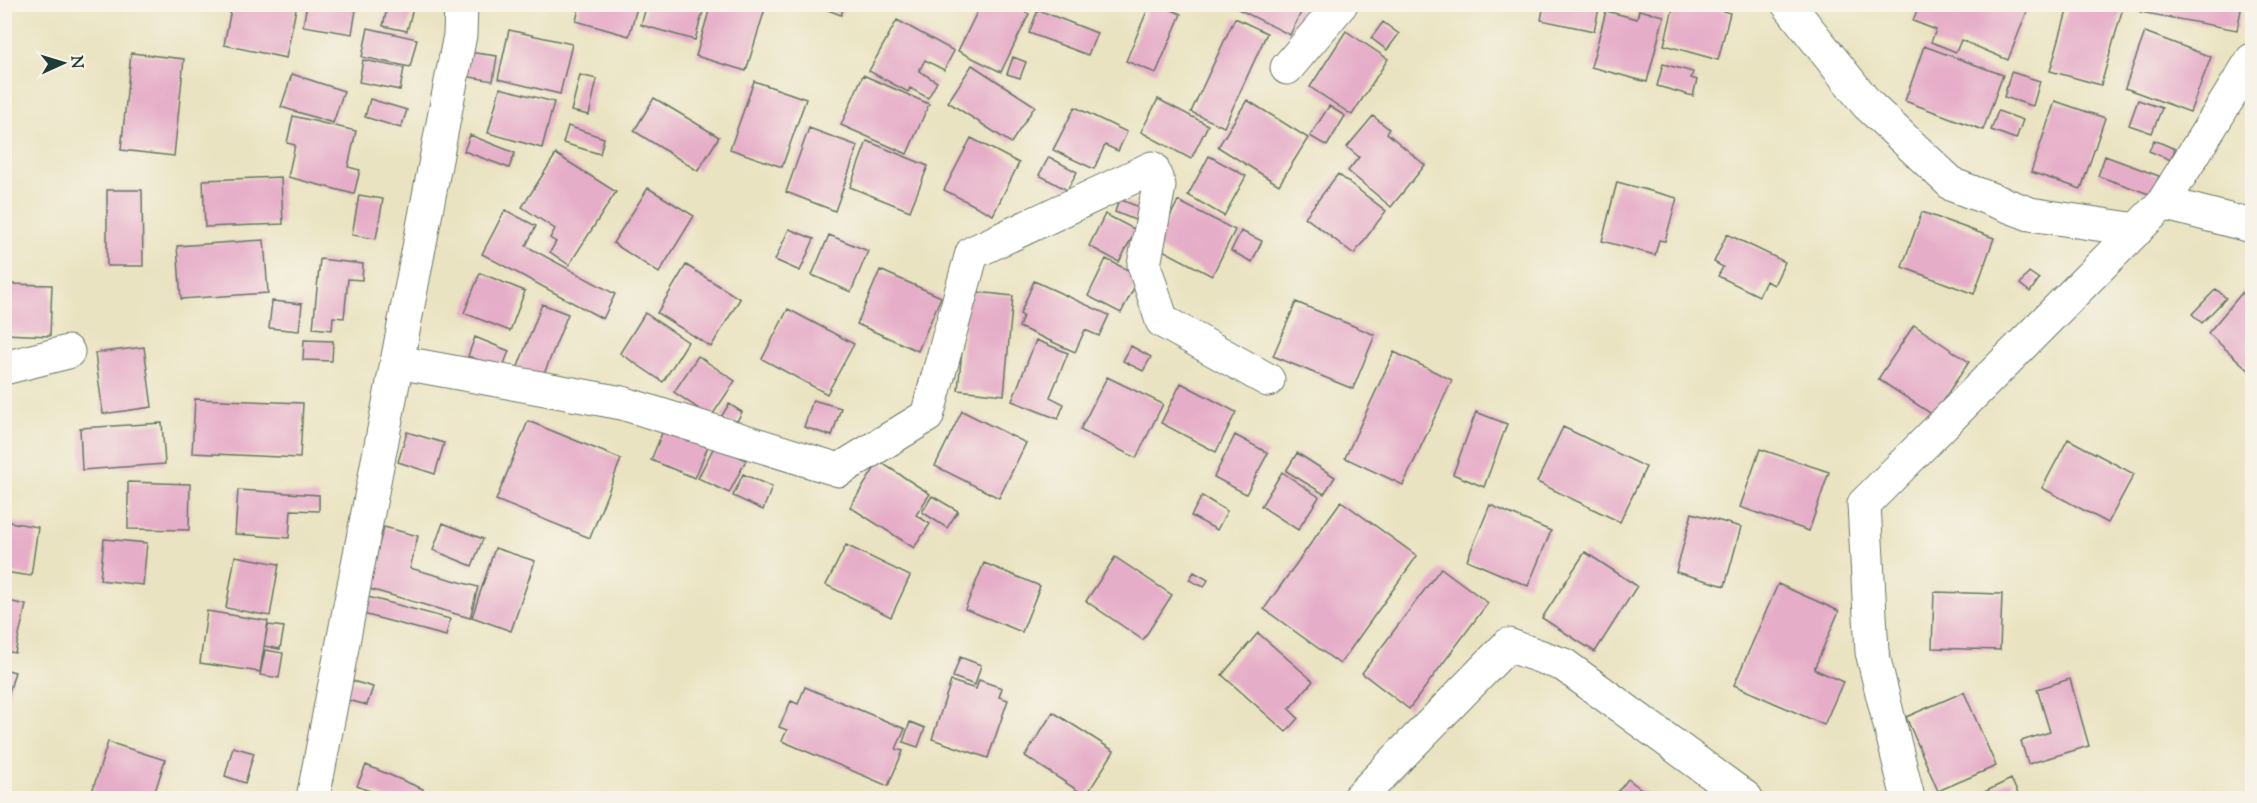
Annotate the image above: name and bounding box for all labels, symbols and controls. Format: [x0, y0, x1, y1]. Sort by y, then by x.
north arrow [33, 33, 93, 93]
text: N [64, 55, 87, 70]

